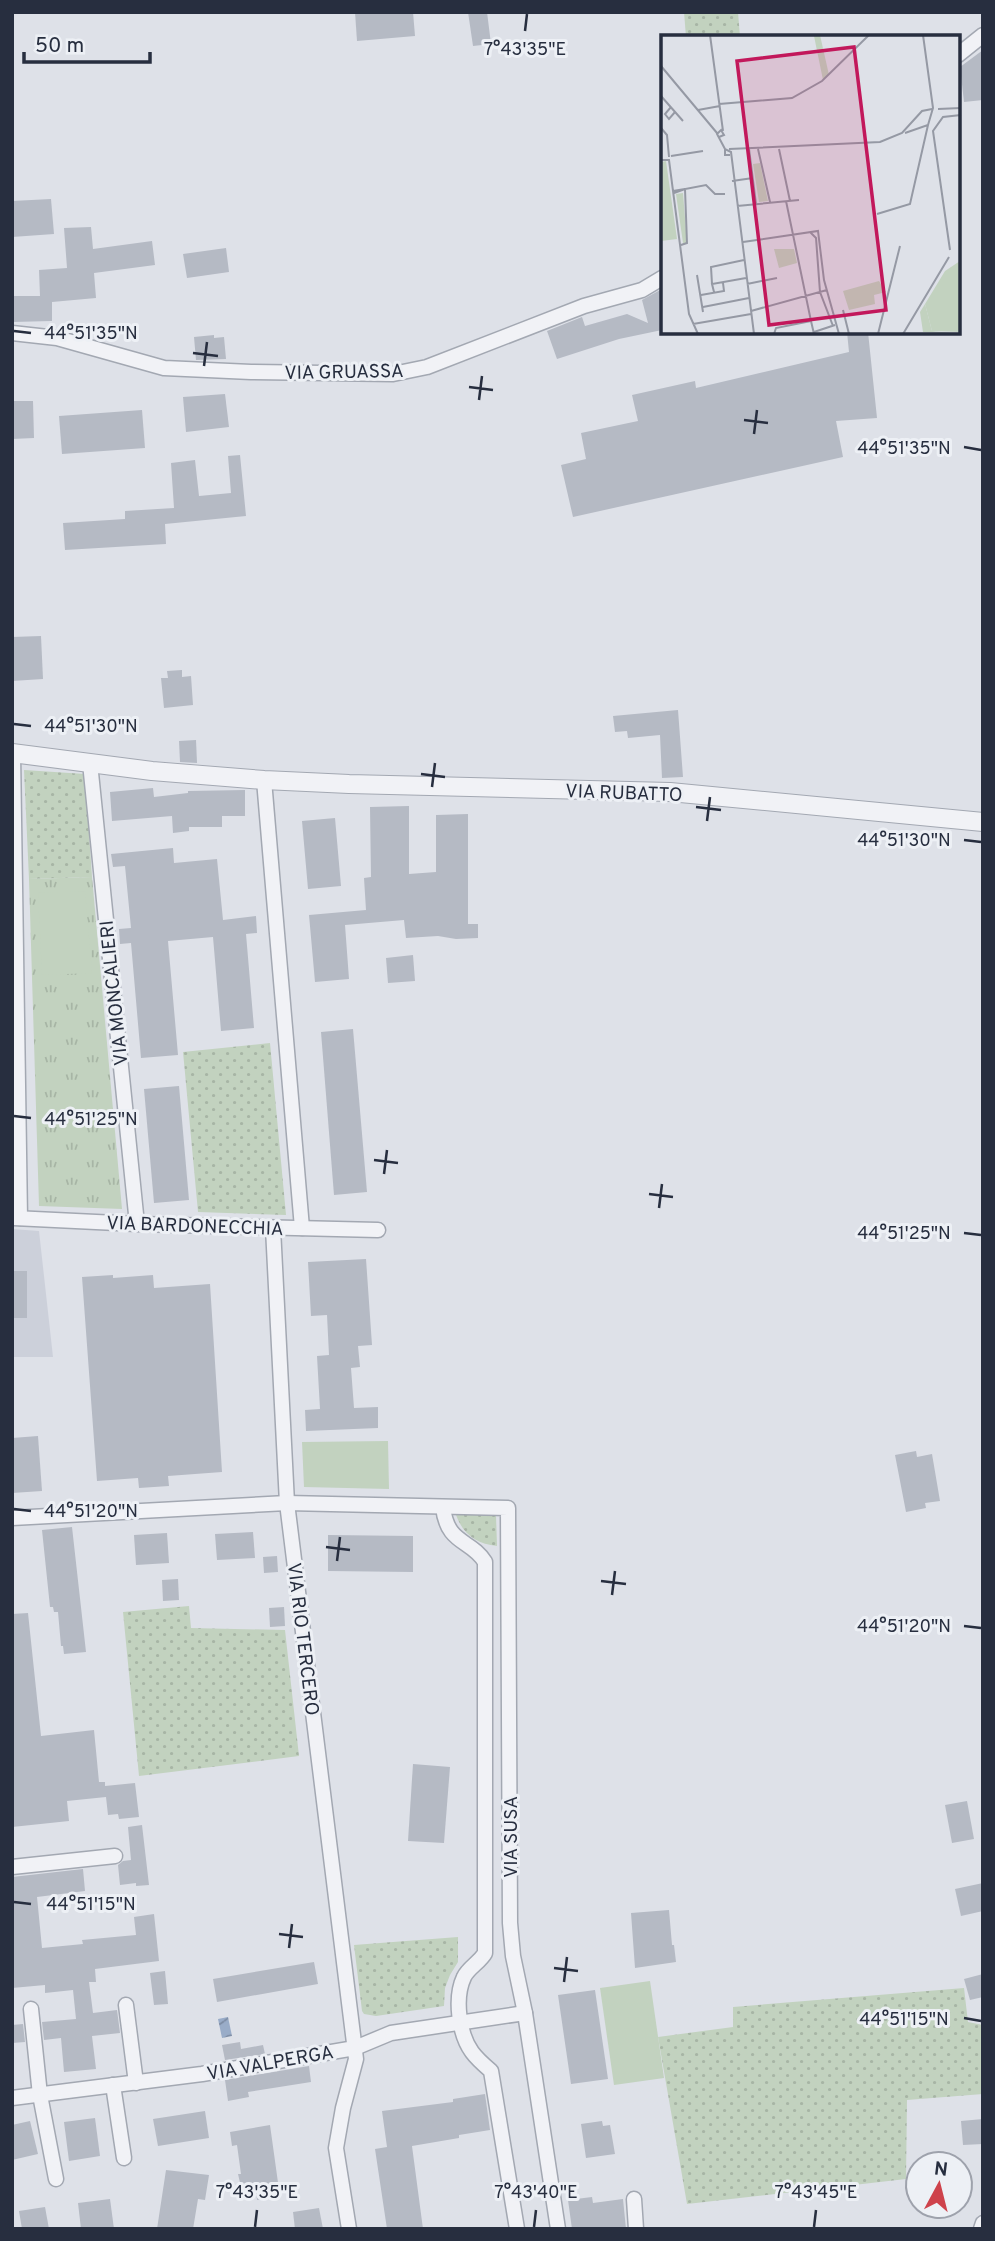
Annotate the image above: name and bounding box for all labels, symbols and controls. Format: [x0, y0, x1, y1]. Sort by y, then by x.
scale bar [24, 21, 150, 65]
text: 50 m [35, 33, 84, 60]
inset map [661, 35, 960, 334]
text: 7°43'35"E [484, 39, 566, 62]
text: 44°51'35"N [44, 323, 138, 346]
street label: VIA GRUASSA [284, 360, 404, 386]
text: 44°51'35"N [857, 438, 951, 461]
text: 44°51'30"N [44, 716, 138, 739]
street label: VIA RUBATTO [565, 780, 683, 808]
text: 44°51'30"N [857, 830, 951, 853]
street label: VIA MONCALIERI [95, 919, 135, 1067]
text: 44°51'25"N [44, 1109, 138, 1132]
street label: VIA BARDONECCHIA [106, 1212, 284, 1242]
text: 44°51'25"N [857, 1223, 951, 1246]
text: 44°51'20"N [44, 1501, 138, 1524]
street label: VIA RIO TERCERO [281, 1561, 323, 1717]
text: 44°51'20"N [857, 1616, 951, 1639]
street label: VIA SUSA [500, 1796, 524, 1878]
text: 44°51'15"N [46, 1894, 136, 1917]
text: 44°51'15"N [859, 2009, 949, 2032]
street label: VIA VALPERGA [205, 2041, 336, 2087]
north arrow [904, 2150, 974, 2220]
text: N [933, 2157, 949, 2183]
text: 7°43'35"E [216, 2182, 298, 2205]
text: 7°43'40"E [494, 2182, 578, 2205]
text: 7°43'45"E [774, 2182, 858, 2205]

